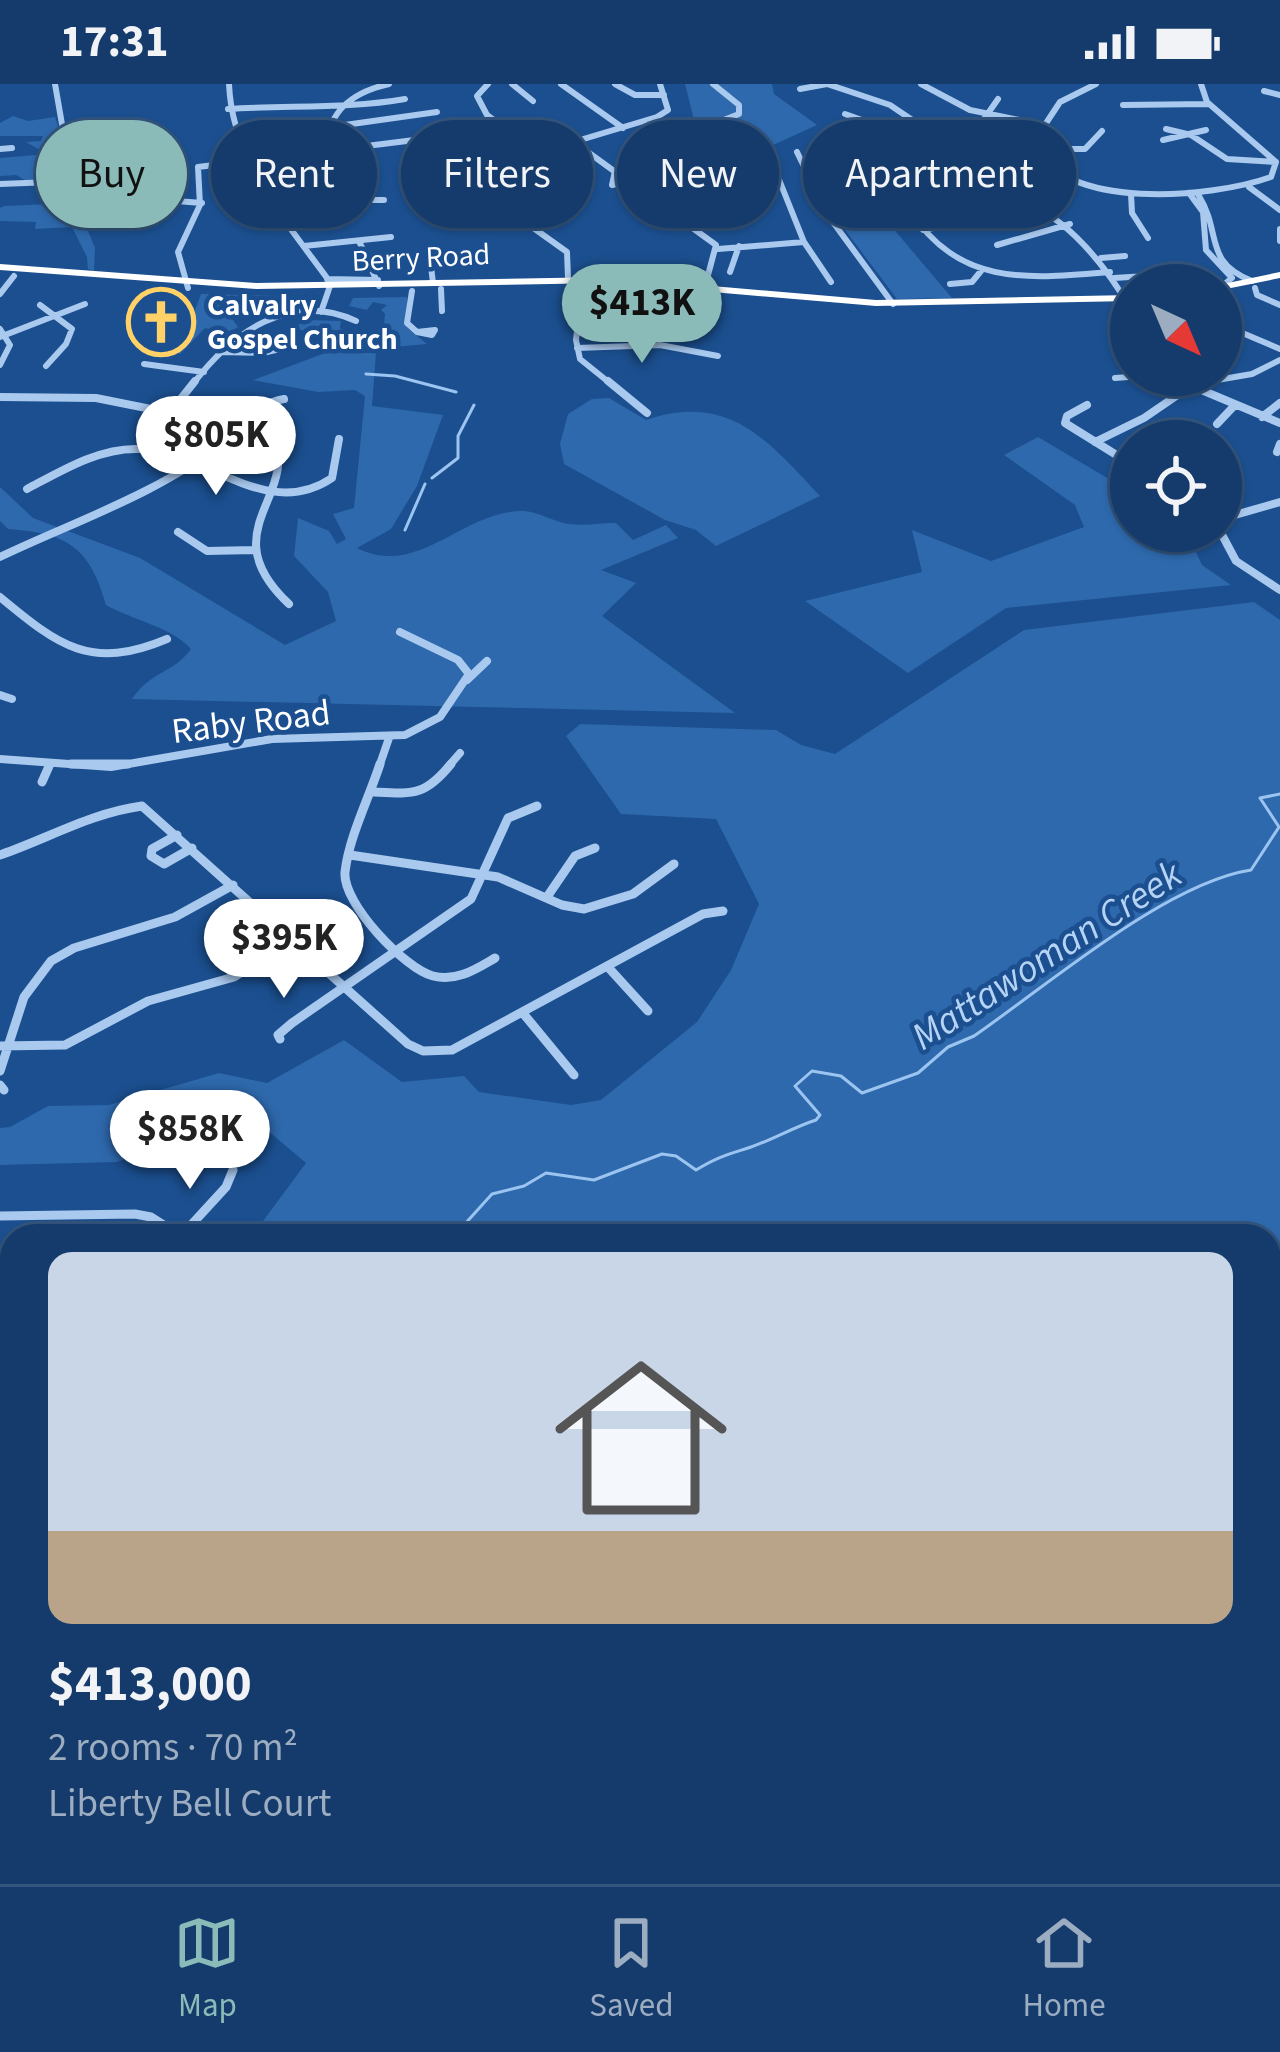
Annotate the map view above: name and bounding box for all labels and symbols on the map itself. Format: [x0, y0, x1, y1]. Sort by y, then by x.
street label: Berry Road [351, 233, 491, 283]
pin: $413K [558, 264, 726, 366]
north arrow [1110, 264, 1242, 396]
place label: Calvalry Gospel Church [207, 284, 398, 361]
church icon: Calvalry Gospel Church [126, 287, 196, 357]
pin: $805K [132, 396, 300, 498]
street label: Raby Road [169, 687, 333, 757]
water label: Mattawoman Creek [901, 847, 1194, 1065]
pin: $395K [200, 899, 368, 1001]
pin: $858K [106, 1090, 274, 1192]

